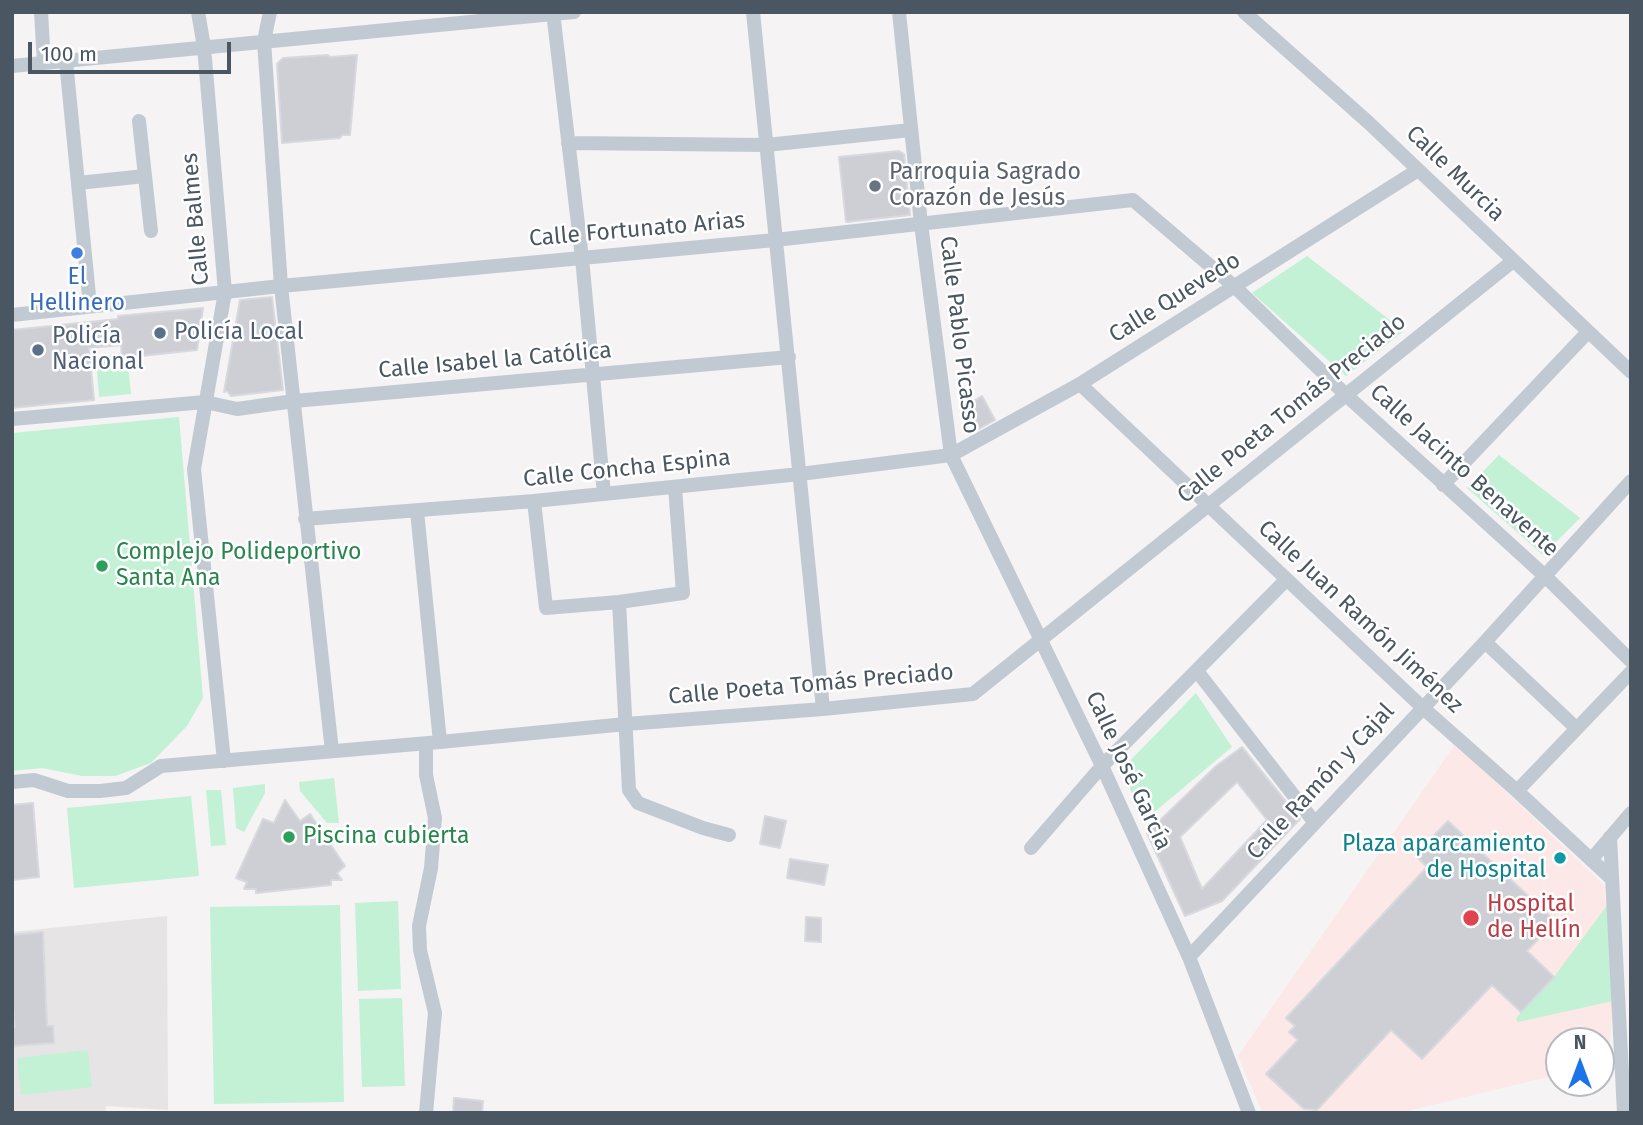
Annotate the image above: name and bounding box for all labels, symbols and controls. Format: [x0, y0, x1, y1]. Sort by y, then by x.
scale bar [32, 28, 234, 72]
text: 100 m [41, 41, 97, 67]
street label: Calle Murcia [1400, 120, 1510, 228]
street label: Calle Balmes [176, 152, 216, 286]
place label: Parroquia Sagrado Corazón de Jesús [889, 159, 1081, 213]
marker: Parroquia Sagrado Corazón de Jesús [867, 178, 883, 194]
street label: Calle Fortunato Arias [528, 207, 746, 253]
street label: Calle Pablo Picasso [933, 235, 985, 435]
marker: El Hellinero [69, 245, 85, 261]
street label: Calle Quevedo [1104, 247, 1246, 349]
place label: El Hellinero [29, 264, 125, 318]
street label: Calle Poeta Tomás Preciado [1172, 308, 1412, 510]
place label: Policía Local [174, 319, 304, 347]
place label: Policía Nacional [52, 323, 144, 377]
marker: Policía Local [152, 325, 168, 341]
street label: Calle Isabel la Católica [377, 337, 613, 385]
marker: Policía Nacional [30, 342, 46, 358]
street label: Calle Jacinto Benavente [1364, 379, 1564, 563]
street label: Calle Concha Espina [522, 444, 732, 494]
street label: Calle Juan Ramón Jiménez [1252, 515, 1468, 719]
place label: Complejo Polideportivo Santa Ana [116, 539, 361, 593]
marker: Complejo Polideportivo Santa Ana [94, 558, 110, 574]
street label: Calle Poeta Tomás Preciado [667, 659, 955, 711]
street label: Calle José García [1079, 687, 1177, 855]
street label: Calle Ramón y Cajal [1241, 698, 1401, 866]
place label: Piscina cubierta [303, 823, 470, 851]
marker: Piscina cubierta [281, 829, 297, 845]
place label: Plaza aparcamiento de Hospital [1342, 831, 1546, 885]
marker: Plaza aparcamiento de Hospital [1552, 850, 1568, 866]
place label: Hospital de Hellín [1487, 891, 1581, 945]
marker: Hospital de Hellín [1461, 908, 1481, 928]
north arrow [1545, 1027, 1615, 1097]
text: N [1574, 1031, 1586, 1054]

